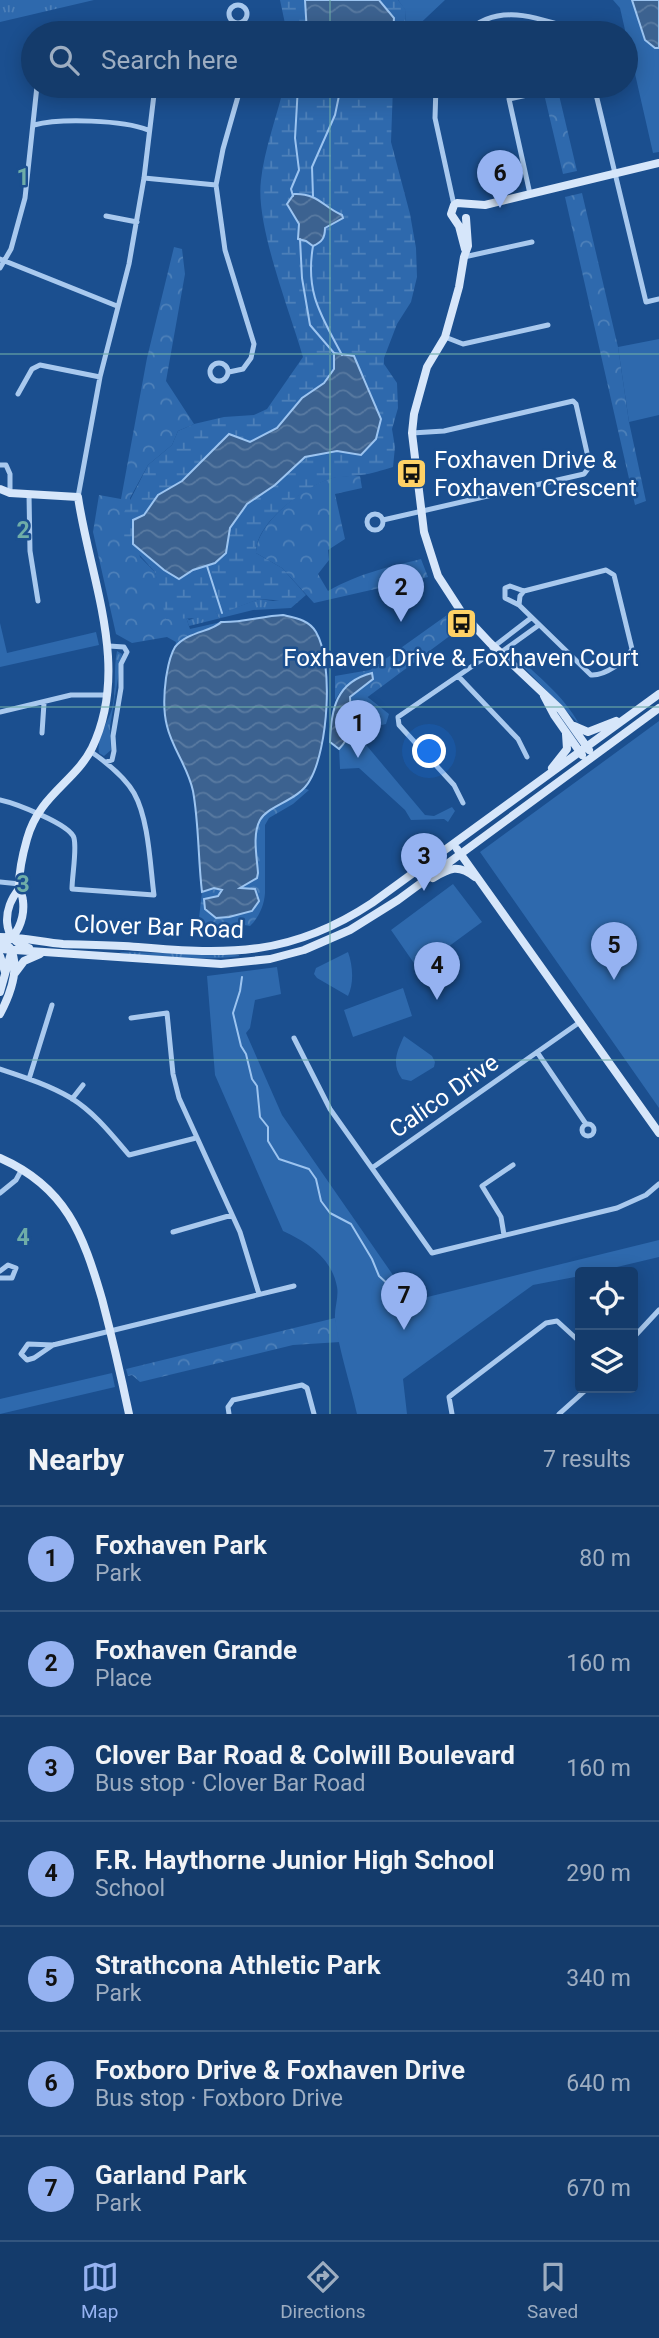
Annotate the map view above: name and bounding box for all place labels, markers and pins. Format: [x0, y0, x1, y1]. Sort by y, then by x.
pin: 6 [477, 150, 523, 208]
place label: Foxhaven Drive & Foxhaven Crescent [434, 446, 637, 502]
bus stop icon: Foxhaven Drive & Foxhaven Crescent [394, 457, 428, 491]
pin: 2 [378, 564, 424, 622]
bus stop icon: Foxhaven Drive & Foxhaven Court [444, 607, 478, 641]
place label: Foxhaven Drive & Foxhaven Court [283, 644, 639, 672]
pin: 1 [335, 700, 381, 758]
pin: 3 [401, 833, 447, 891]
pin: 5 [591, 922, 637, 980]
pin: 4 [414, 942, 460, 1000]
pin: 7 [381, 1272, 427, 1330]

